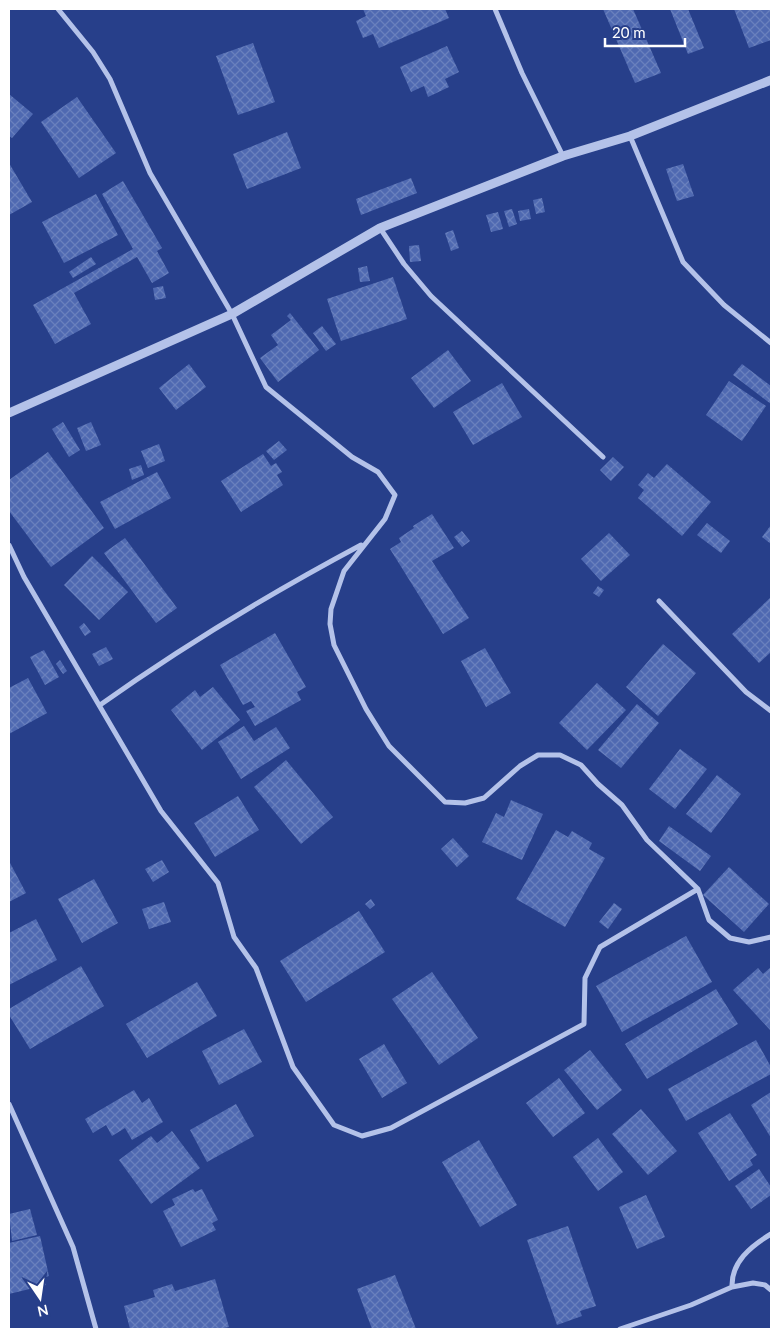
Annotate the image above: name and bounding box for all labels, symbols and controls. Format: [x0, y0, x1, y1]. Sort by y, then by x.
scale bar [605, 15, 685, 47]
text: 20 m [612, 23, 646, 41]
north arrow [15, 1273, 65, 1323]
text: N [36, 1302, 50, 1321]

